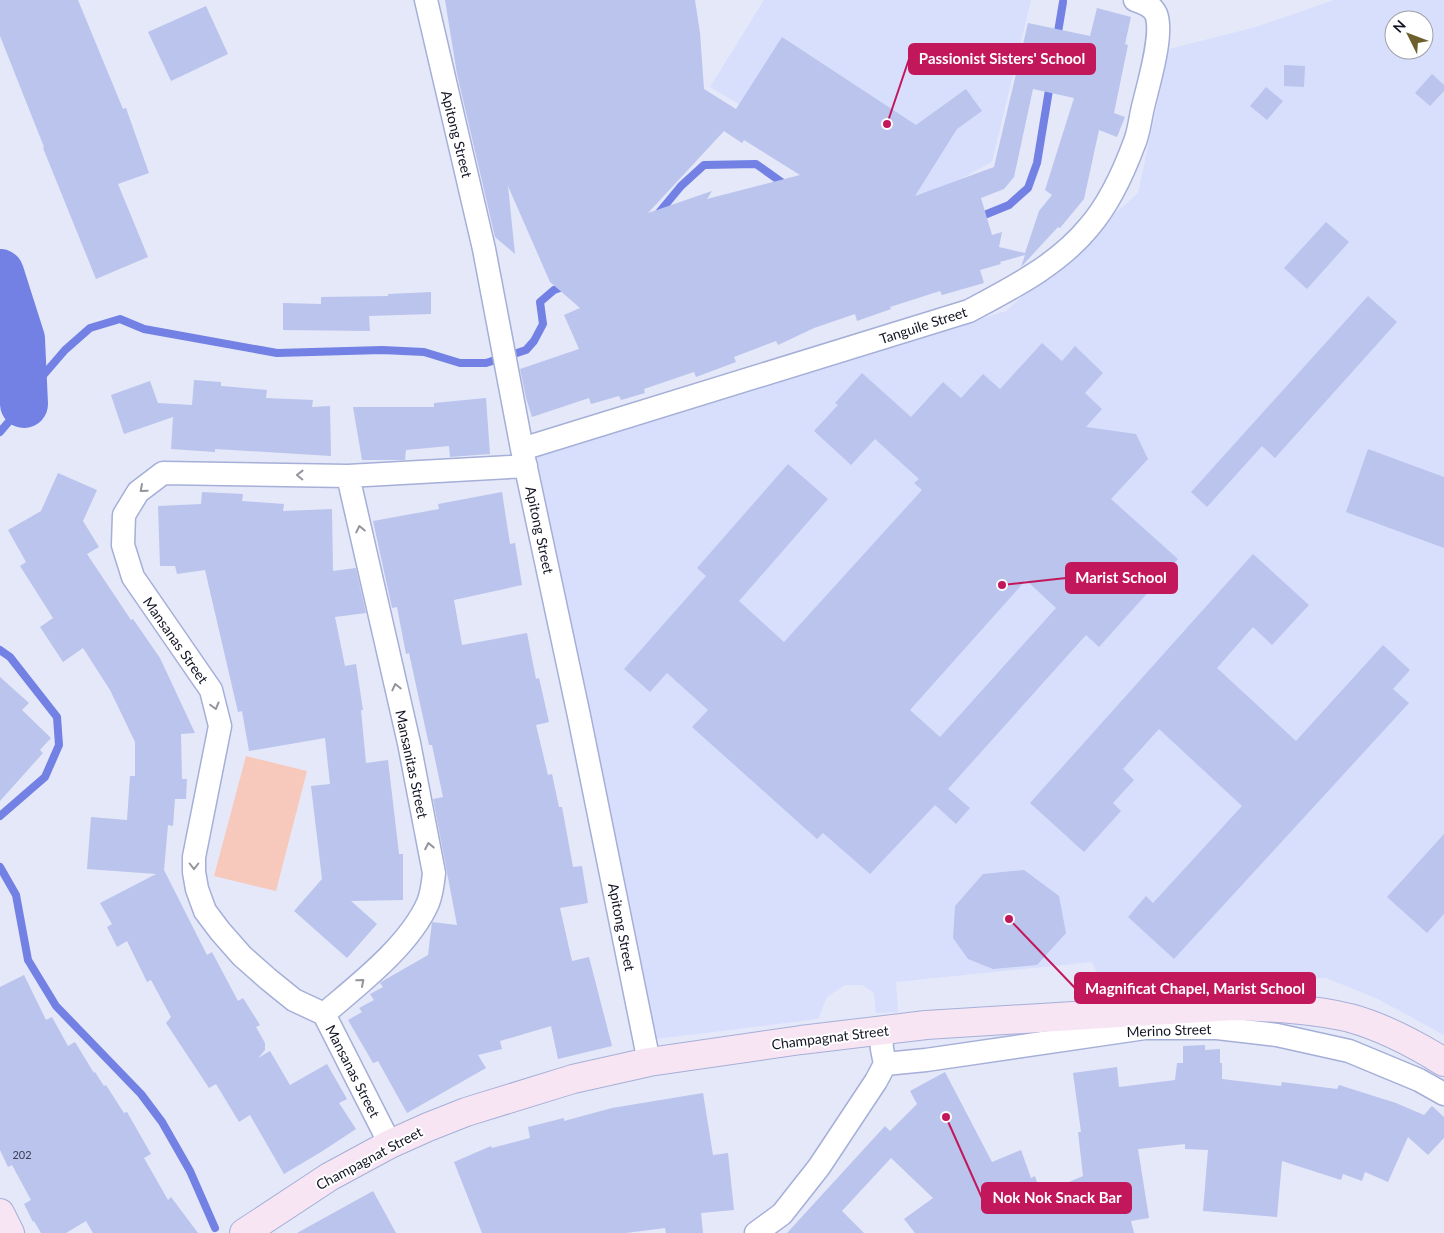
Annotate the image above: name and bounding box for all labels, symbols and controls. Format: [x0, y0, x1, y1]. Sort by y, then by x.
north arrow [1384, 10, 1434, 60]
text: N [1389, 16, 1409, 36]
callout: Passionist Sisters' School [909, 44, 1095, 74]
text: Passionist Sisters' School [919, 49, 1085, 67]
street label: Apitong Street [438, 89, 476, 179]
street label: Tanguile Street [877, 303, 969, 347]
one-way arrow [295, 470, 303, 480]
one-way arrow [139, 484, 148, 493]
street label: Apitong Street [522, 485, 558, 575]
one-way arrow [355, 524, 366, 533]
callout: Marist School [1066, 563, 1177, 593]
text: Marist School [1075, 568, 1167, 586]
street label: Mansanas Street [140, 593, 212, 687]
one-way arrow [391, 683, 402, 692]
one-way arrow [209, 702, 220, 711]
street label: Mansanitas Street [392, 708, 432, 820]
one-way arrow [425, 842, 435, 851]
one-way arrow [189, 862, 199, 870]
street label: Apitong Street [605, 882, 639, 972]
callout: Magnificat Chapel, Marist School [1075, 973, 1315, 1003]
one-way arrow [355, 979, 364, 988]
text: Magnificat Chapel, Marist School [1085, 979, 1305, 997]
street label: Merino Street [1126, 1020, 1212, 1040]
street label: Champagnat Street [770, 1021, 890, 1053]
street label: Mansanas Street [322, 1022, 384, 1120]
street label: Champagnat Street [313, 1123, 425, 1193]
house number: 202 [12, 1148, 32, 1161]
callout: Nok Nok Snack Bar [982, 1183, 1131, 1213]
text: Nok Nok Snack Bar [992, 1188, 1122, 1206]

